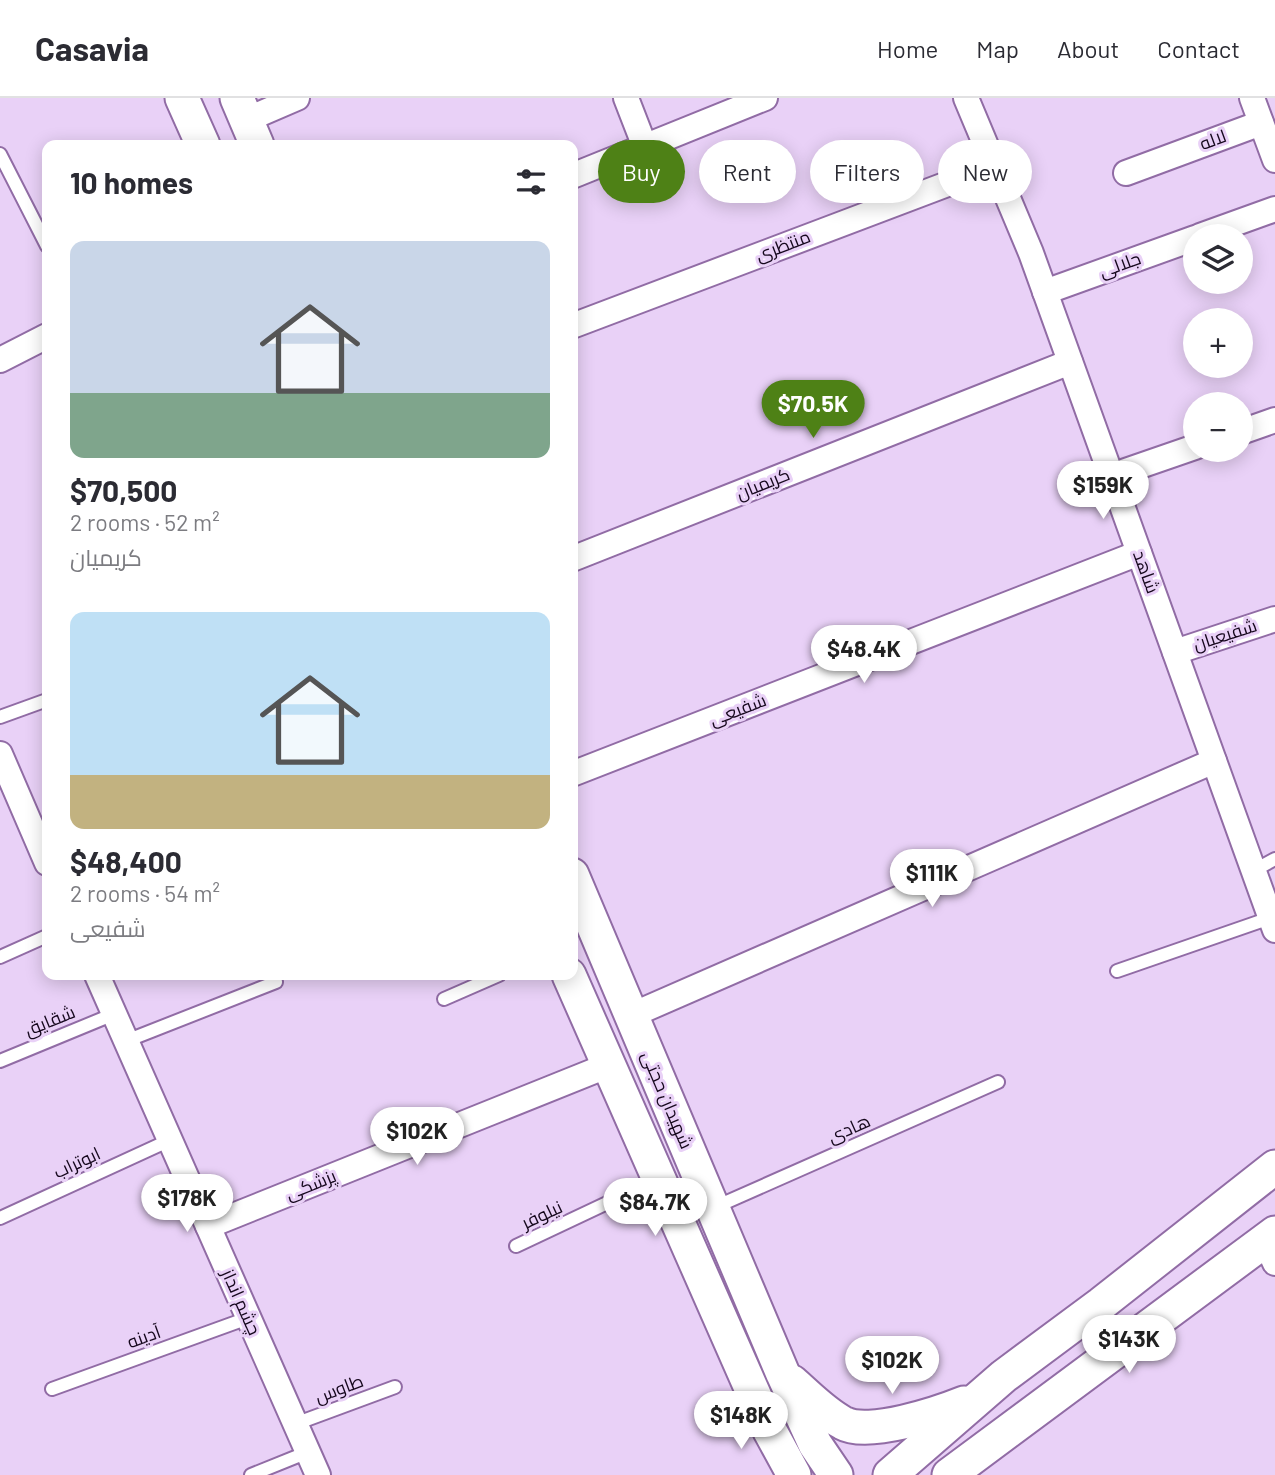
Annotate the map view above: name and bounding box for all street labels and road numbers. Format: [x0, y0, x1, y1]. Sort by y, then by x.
street label: لاله [1196, 124, 1229, 154]
street label: منتظری [752, 225, 814, 267]
street label: جلالی [1096, 246, 1144, 283]
street label: کریمیان [732, 462, 793, 505]
street label: شاهد [1129, 547, 1165, 596]
street label: شفیعیان [1190, 613, 1260, 656]
street label: شفیعی [706, 688, 770, 731]
street label: شقایق [21, 1000, 79, 1042]
street label: شهیدان حجتی [637, 1047, 698, 1152]
street label: هادی [824, 1109, 874, 1148]
street label: ابوتراب [50, 1142, 104, 1183]
street label: پزشکی [282, 1164, 340, 1206]
street label: نیلوفر [517, 1195, 566, 1234]
street label: چشم انداز [215, 1264, 266, 1339]
street label: آدینه [124, 1320, 164, 1352]
street label: طاوس [311, 1369, 366, 1408]

